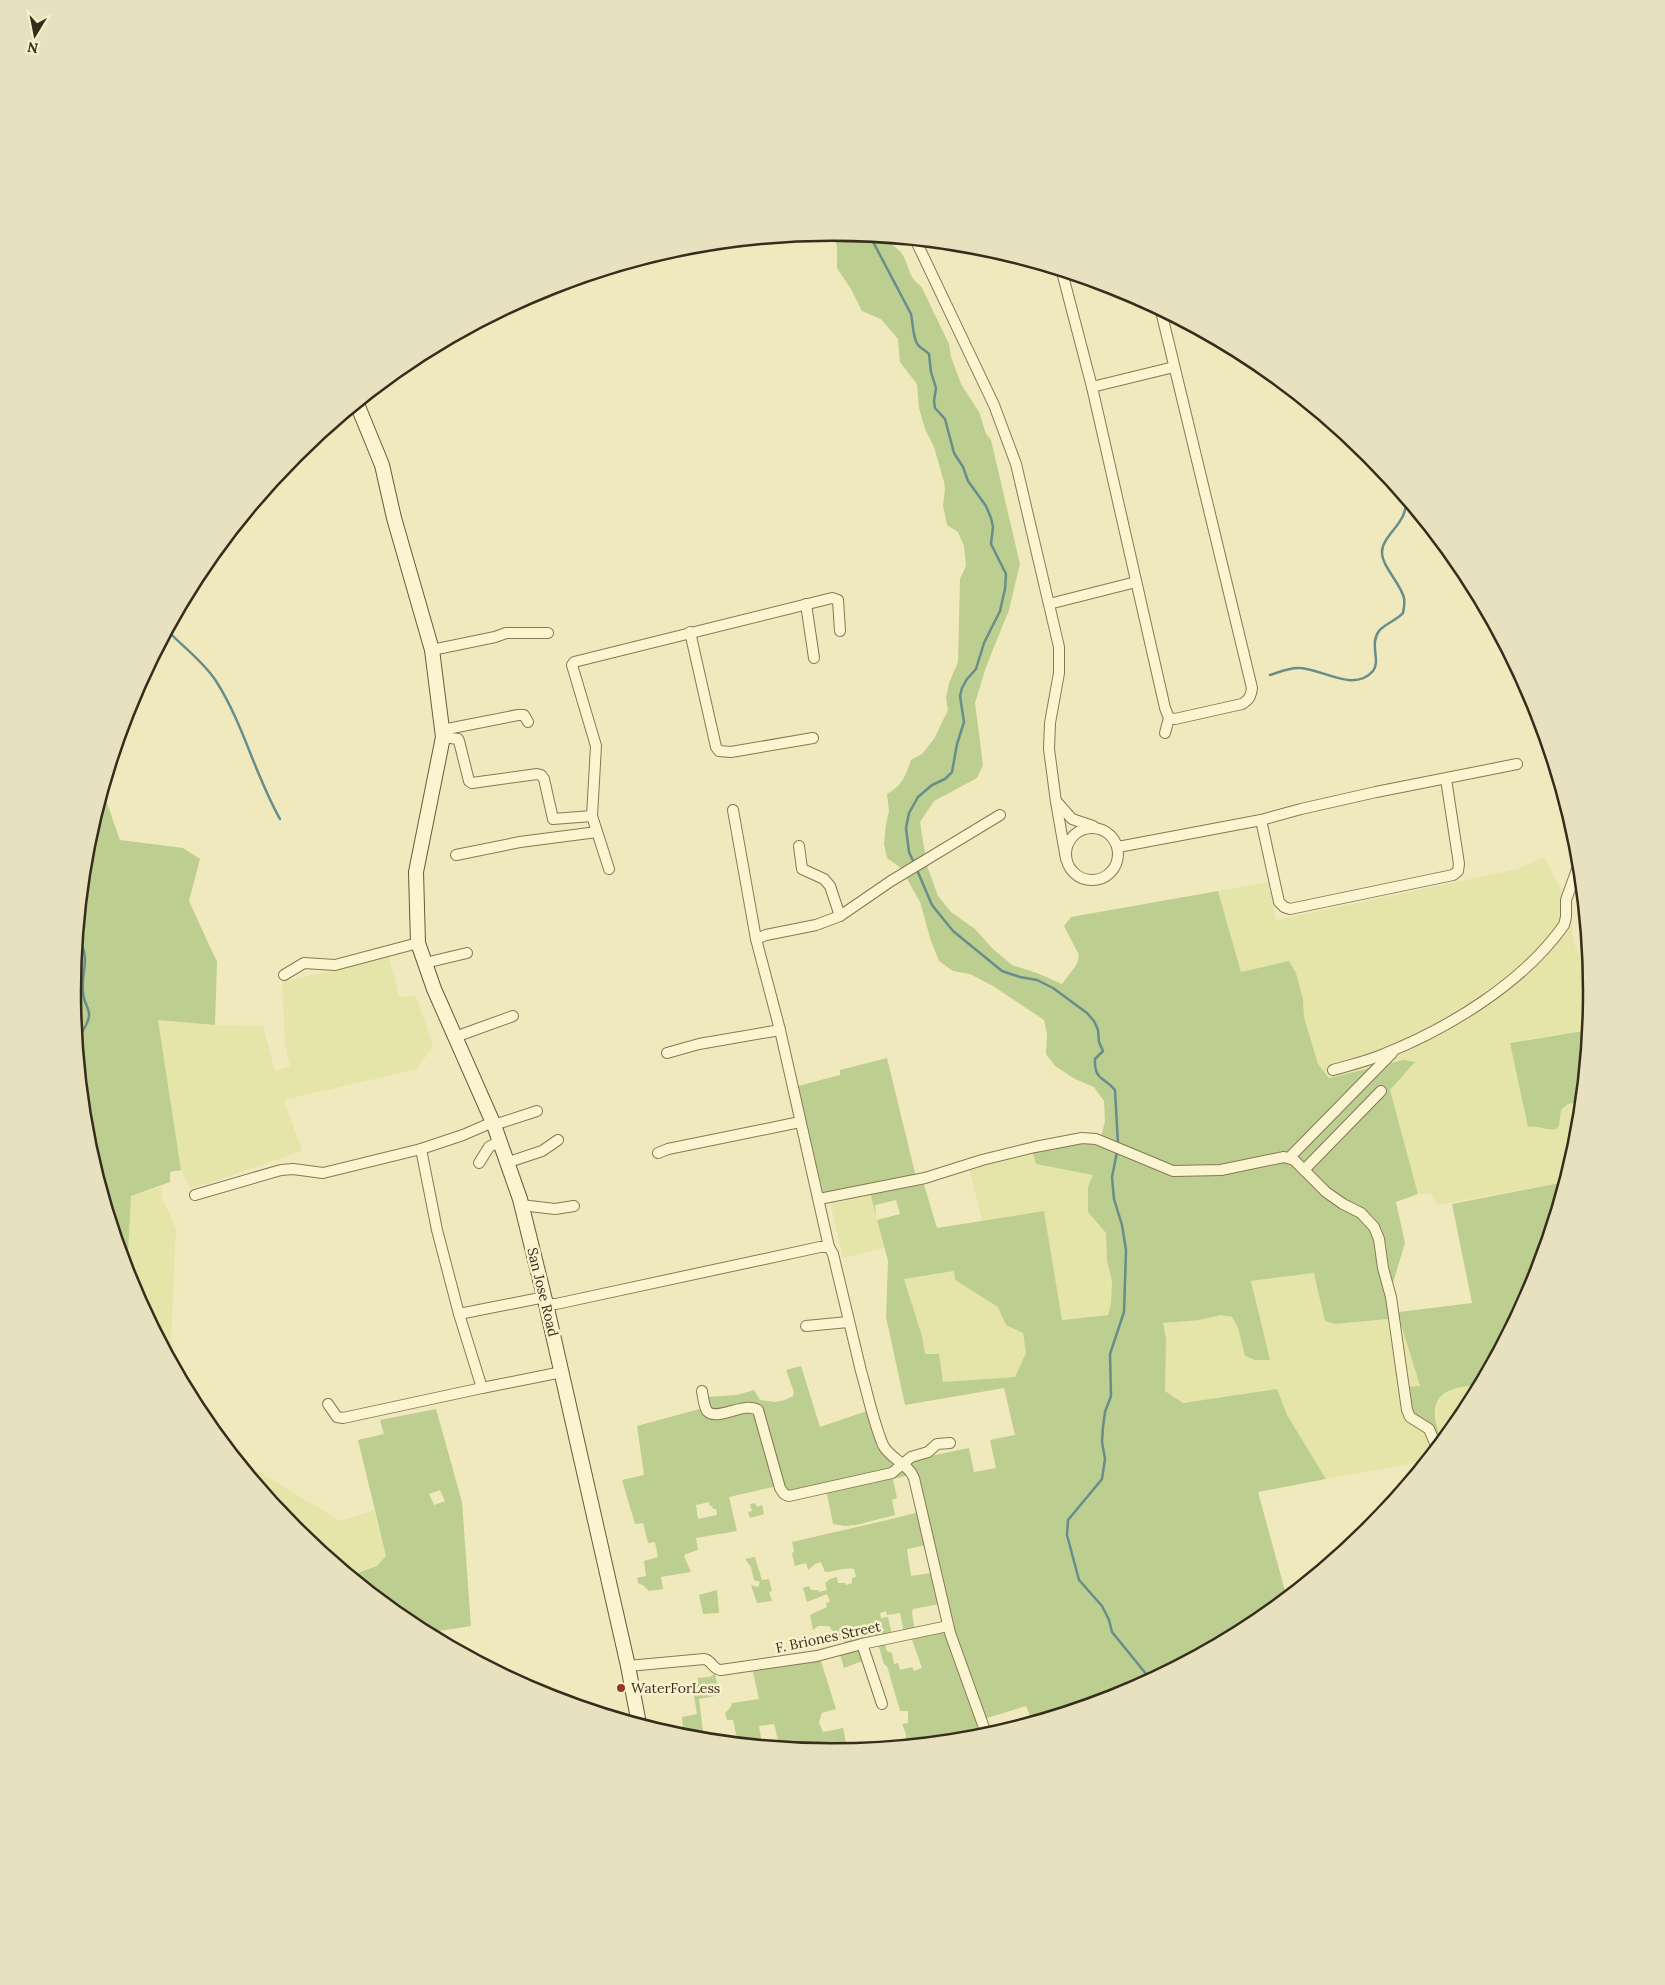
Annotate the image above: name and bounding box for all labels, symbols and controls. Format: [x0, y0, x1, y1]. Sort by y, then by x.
north arrow [10, 10, 60, 60]
text: N [26, 38, 40, 58]
street label: San Jose Road [523, 1246, 563, 1338]
street label: F. Briones Street [774, 1617, 883, 1657]
place label: WaterForLess [631, 1679, 720, 1697]
marker: WaterForLess [615, 1682, 627, 1694]

